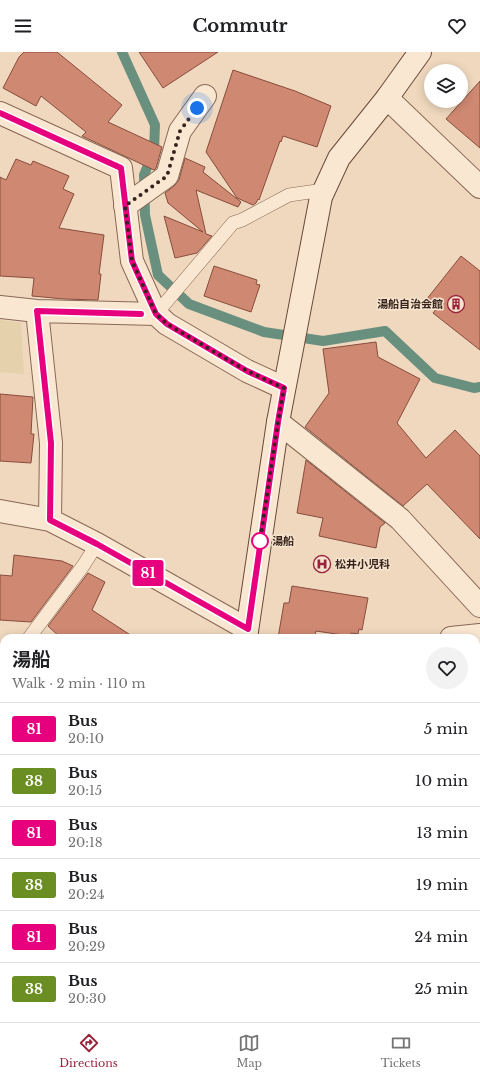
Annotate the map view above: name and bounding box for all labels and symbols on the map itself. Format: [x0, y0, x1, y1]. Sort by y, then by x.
your location [187, 98, 207, 118]
building icon: 湯船自治会館 [446, 294, 466, 314]
place label: 湯船自治会館 [377, 297, 443, 311]
marker: 湯船 [251, 532, 269, 550]
place label: 湯船 [272, 534, 294, 548]
hospital icon: 松井小児科 [312, 554, 332, 574]
place label: 松井小児科 [335, 557, 390, 571]
line badge: 81 [130, 560, 166, 586]

